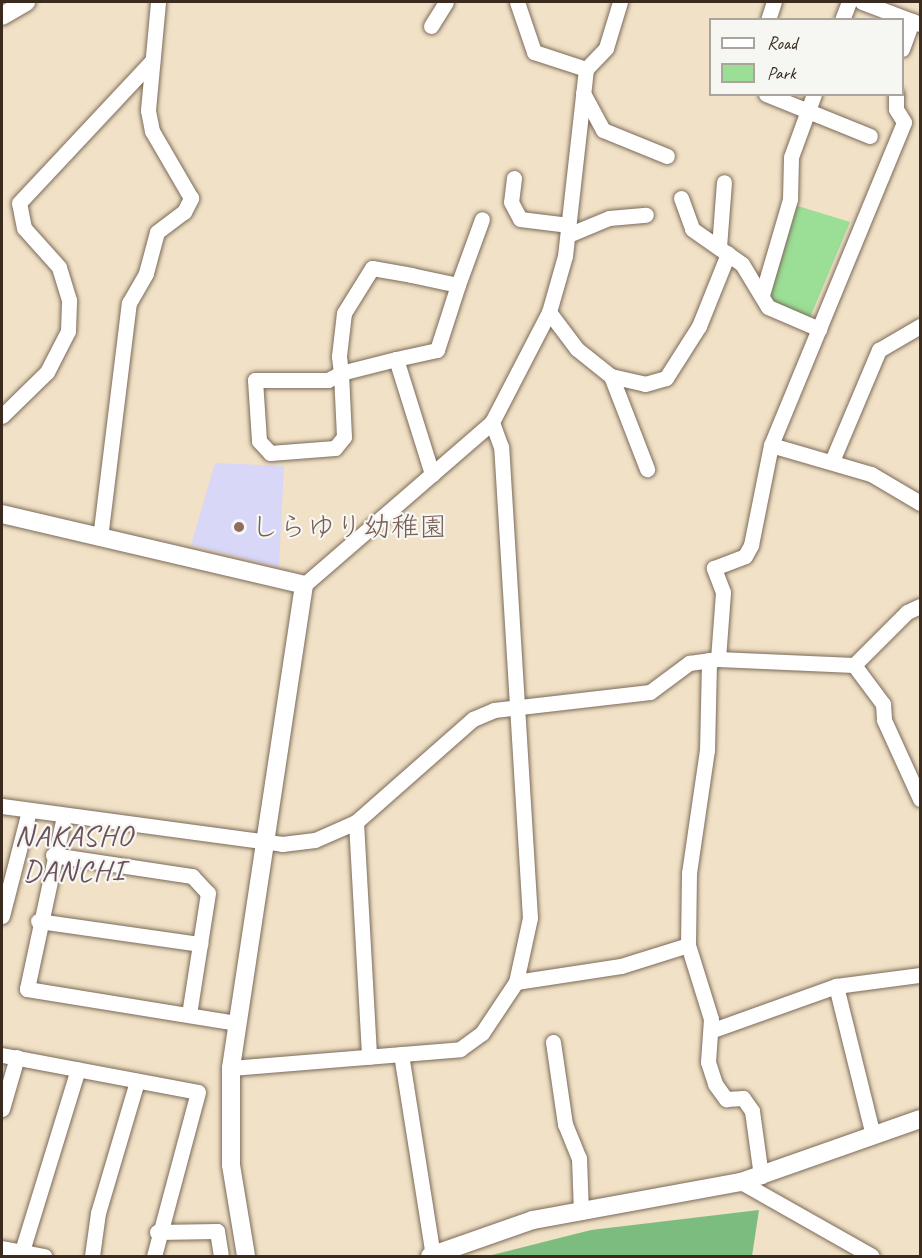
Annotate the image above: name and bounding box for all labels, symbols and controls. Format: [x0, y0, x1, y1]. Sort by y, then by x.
legend [709, 18, 904, 96]
text: Road [767, 32, 797, 54]
text: Park [767, 62, 796, 84]
place label: しらゆり幼稚園 [251, 510, 447, 544]
marker: しらゆり幼稚園 [232, 520, 246, 534]
district label: NAKASHO DANCHI [15, 817, 133, 888]

